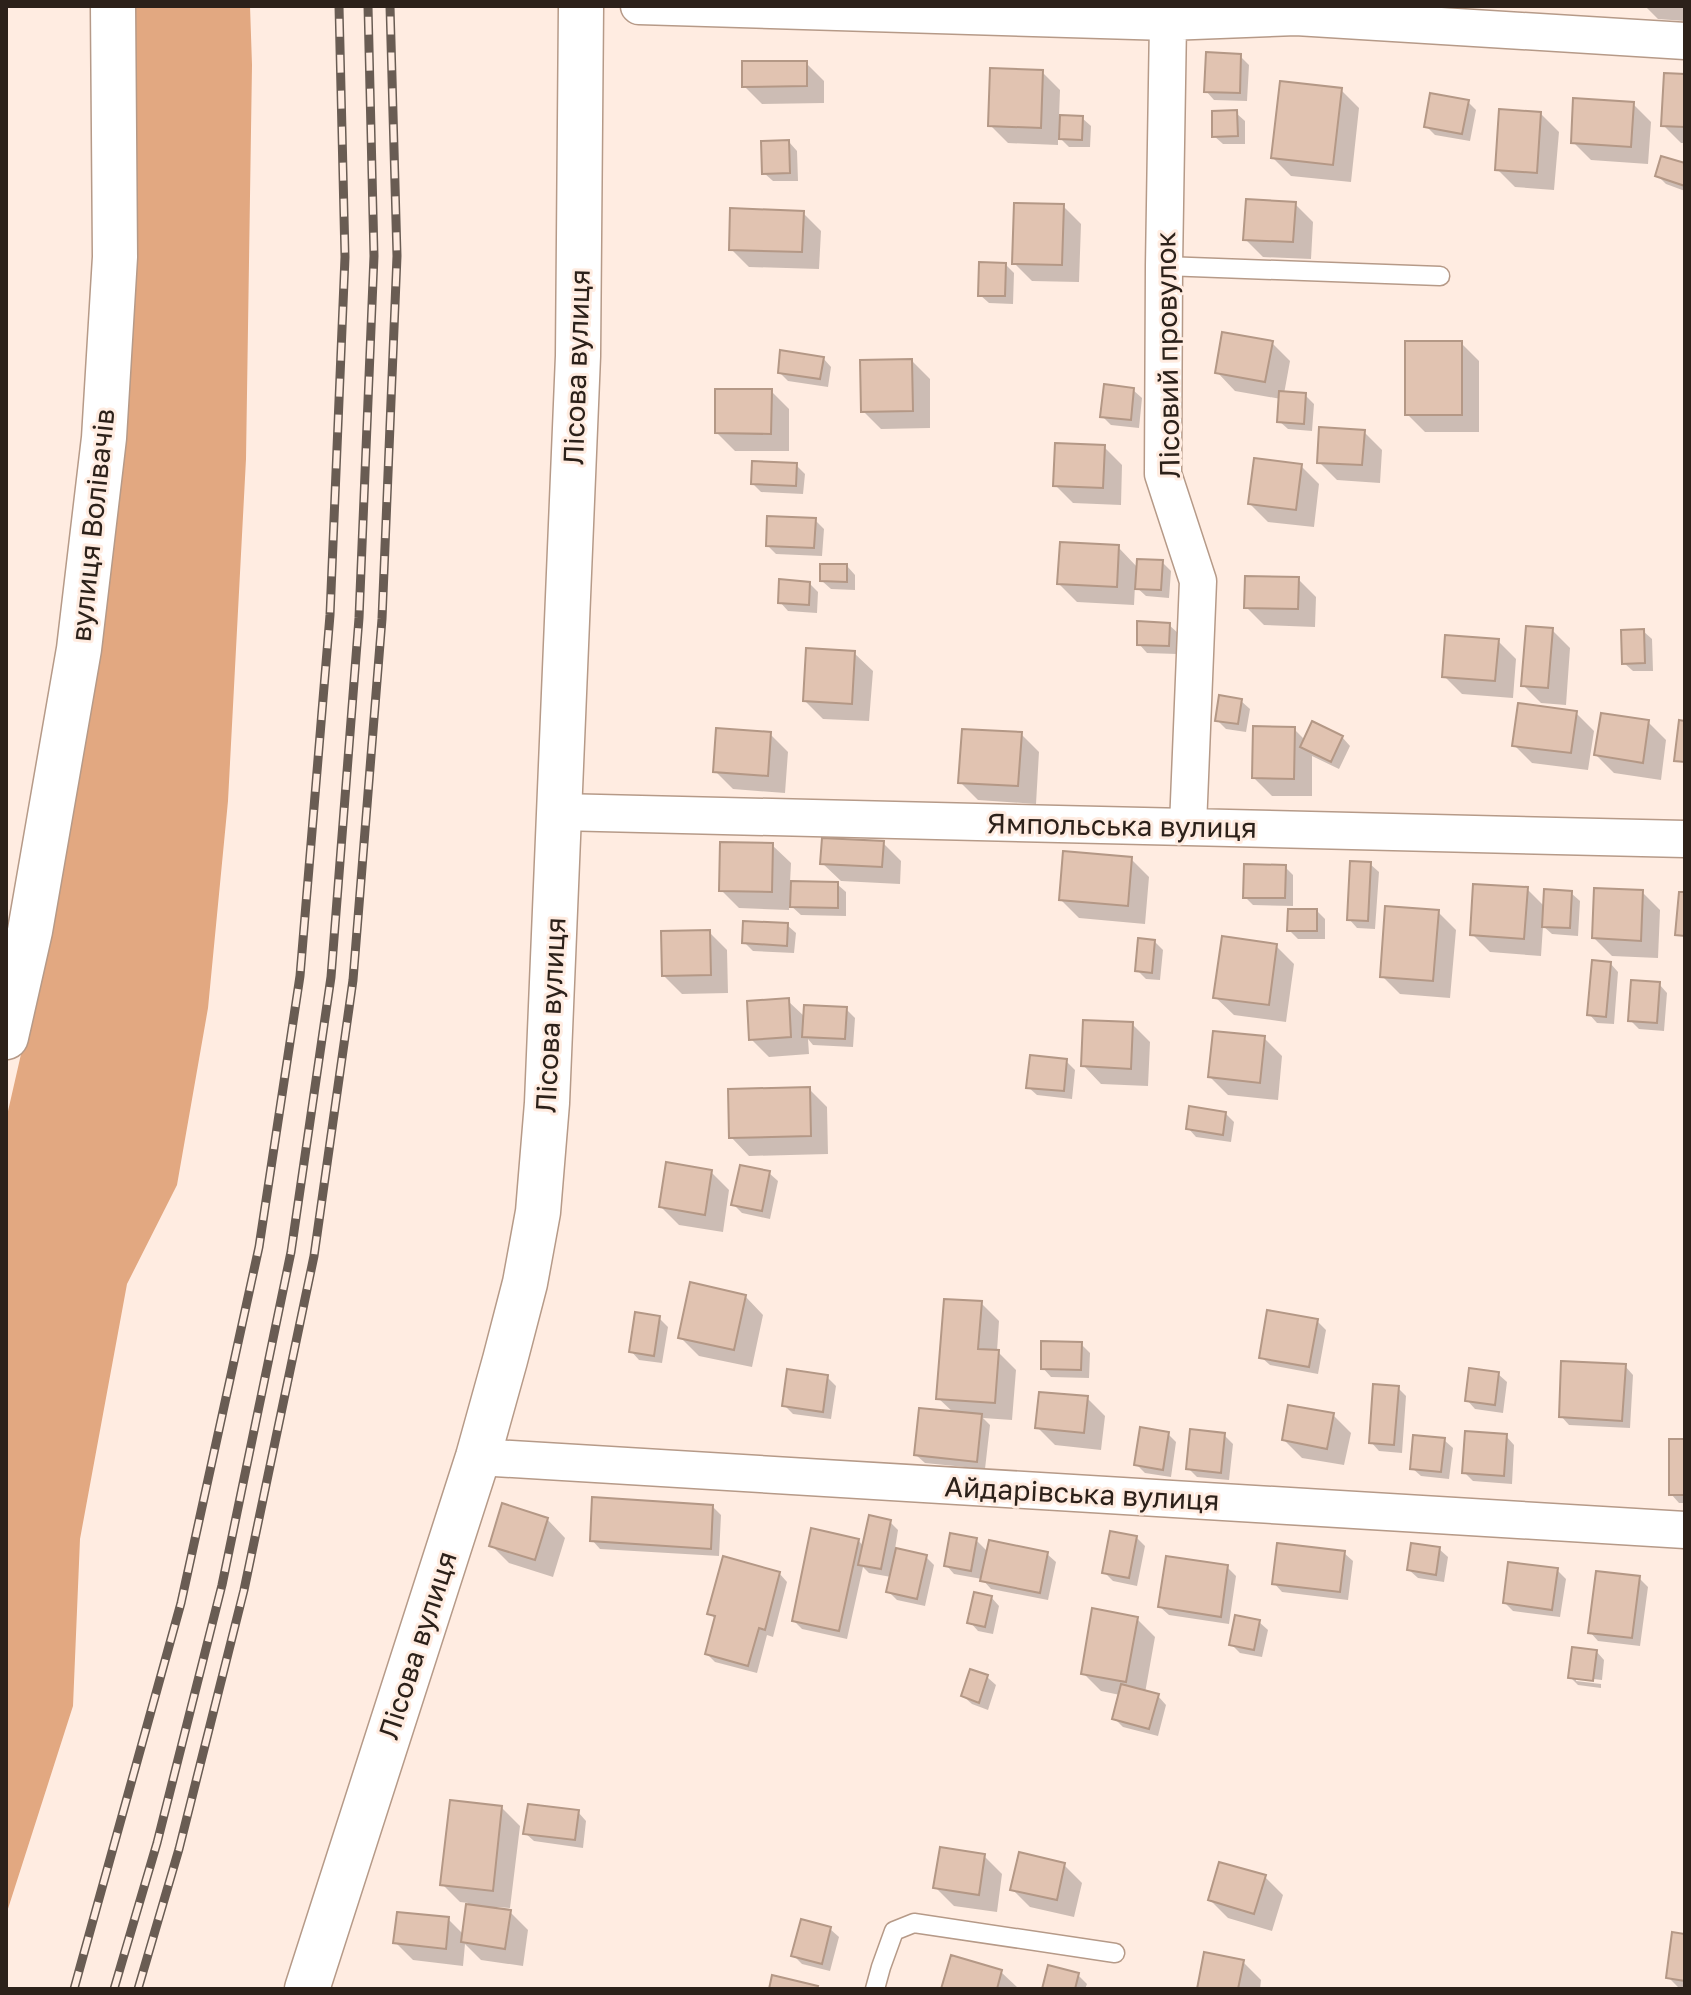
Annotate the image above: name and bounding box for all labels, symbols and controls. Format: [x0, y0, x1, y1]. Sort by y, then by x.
street label: Лісовий провулок [1148, 231, 1186, 479]
street label: Лісова вулиця [556, 269, 596, 465]
street label: вулиця Волівачів [63, 407, 121, 643]
street label: Ямпольська вулиця [987, 806, 1257, 844]
street label: Лісова вулиця [528, 916, 572, 1114]
street label: Айдарівська вулиця [944, 1469, 1220, 1517]
street label: Лісова вулиця [371, 1547, 463, 1743]

